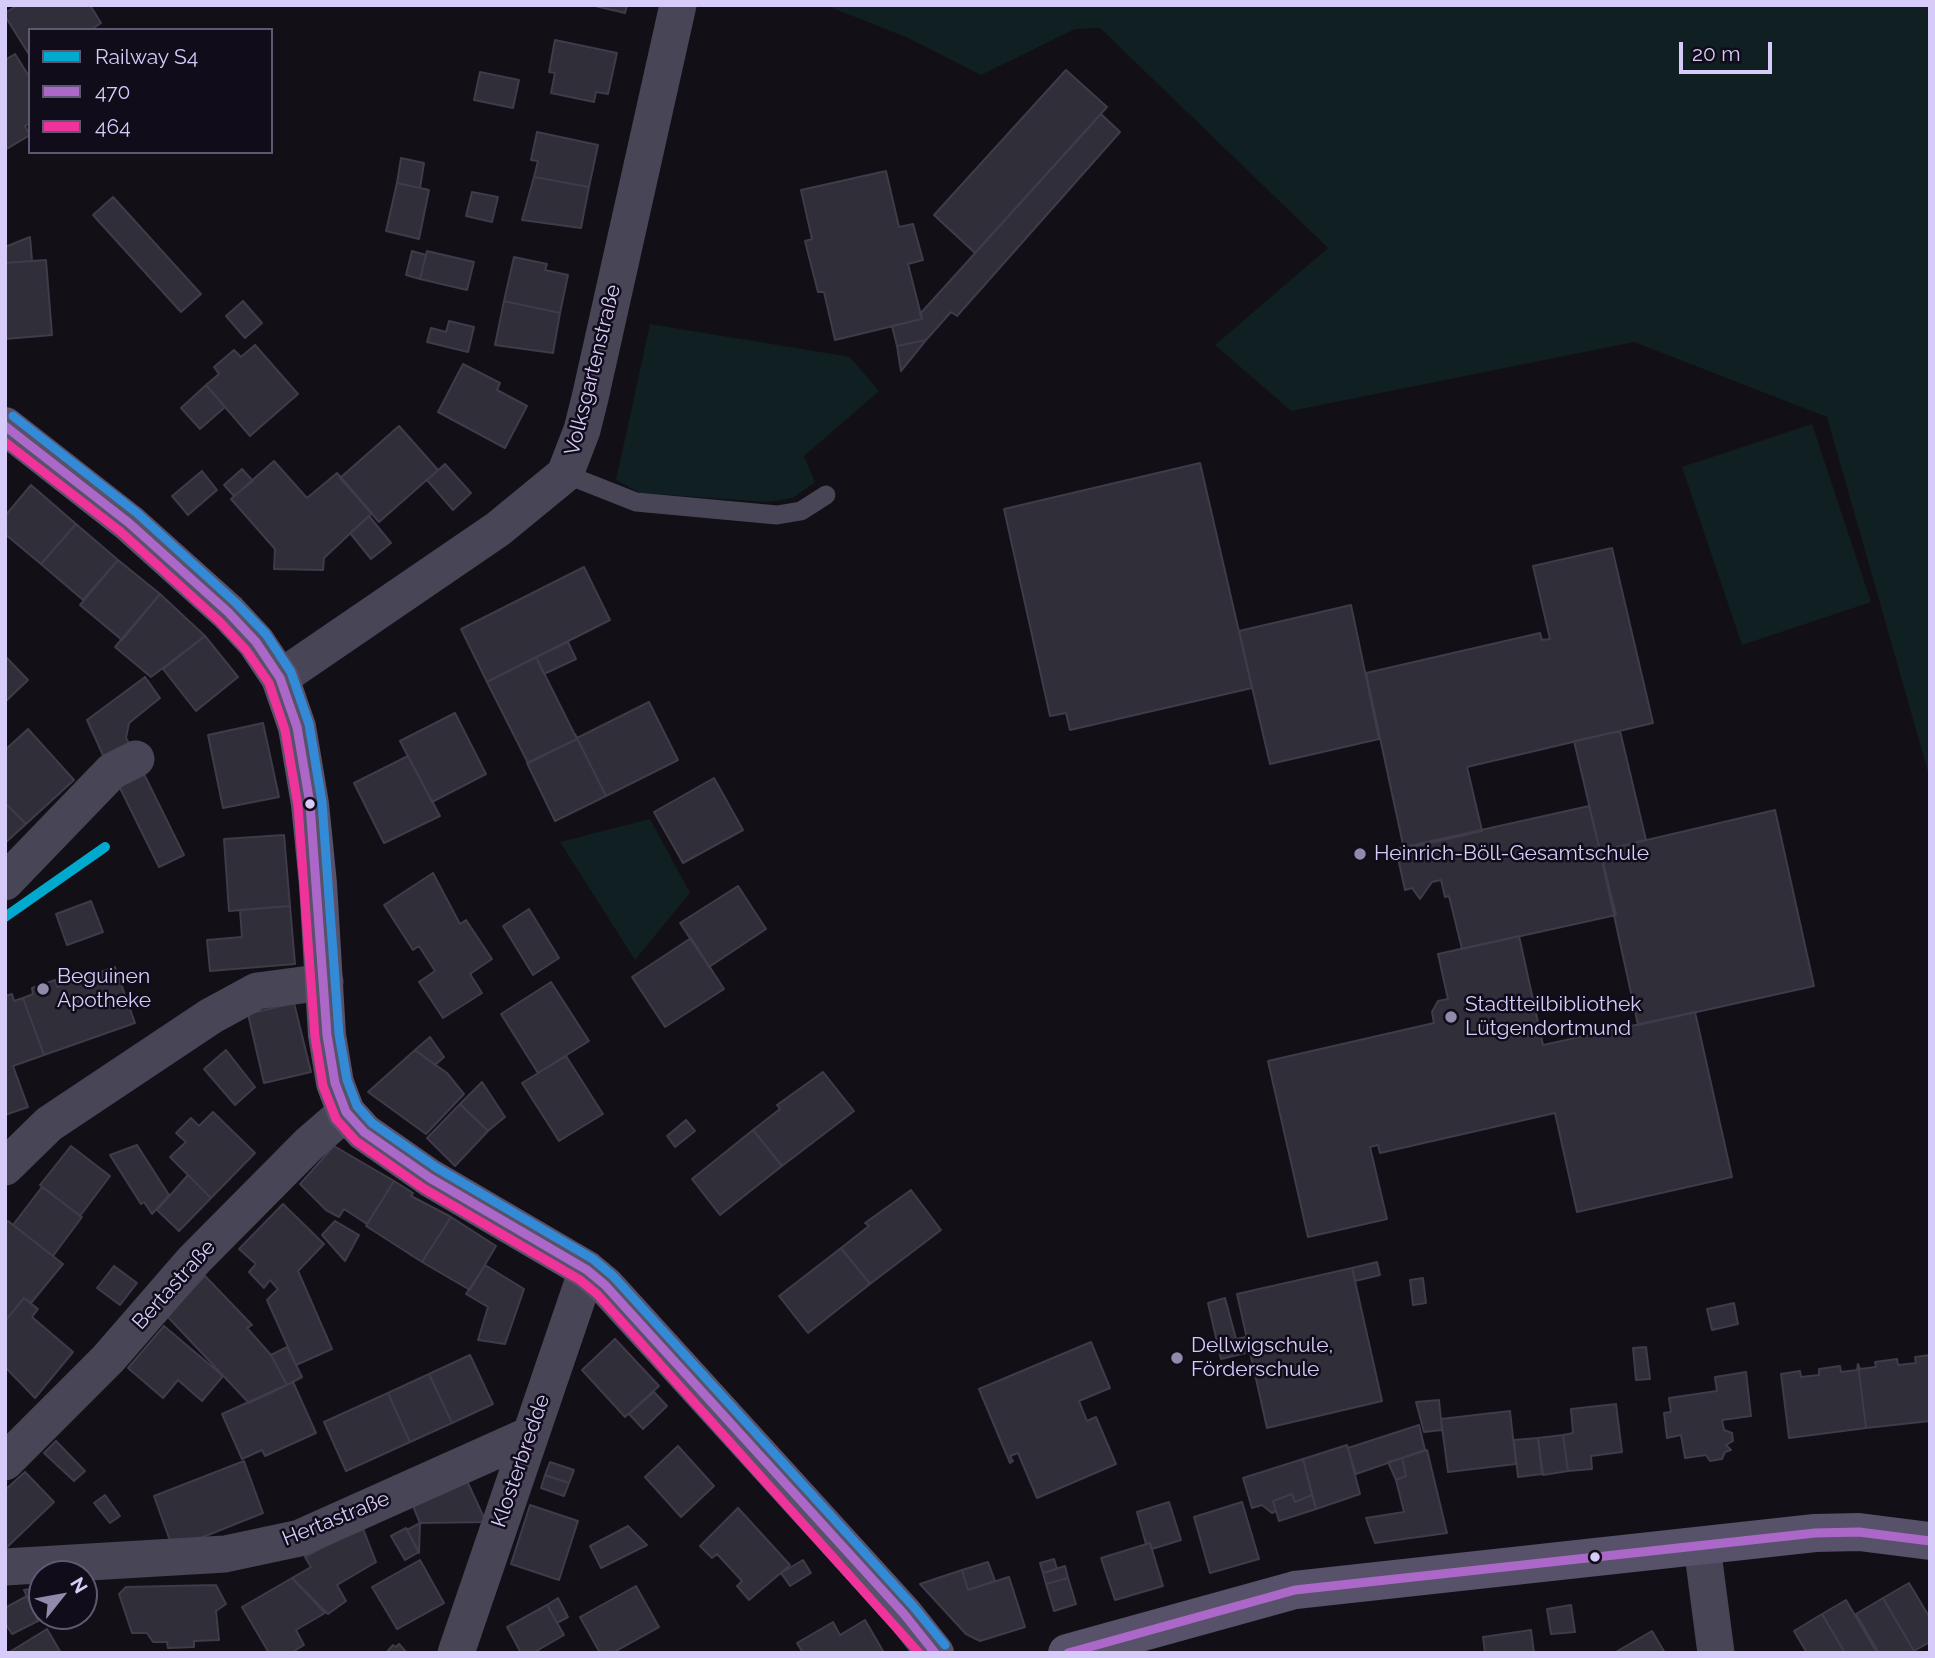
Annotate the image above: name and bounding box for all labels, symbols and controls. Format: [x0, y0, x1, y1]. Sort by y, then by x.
legend [28, 28, 273, 154]
scale bar [1683, 28, 1776, 72]
text: 20 m [1692, 41, 1740, 66]
text: Railway S4 [95, 44, 198, 69]
text: 470 [95, 79, 130, 104]
text: 464 [95, 114, 131, 139]
street label: Volksgartenstraße [560, 282, 626, 458]
unlabelled marker [303, 797, 317, 811]
place label: Heinrich-Böll-Gesamtschule [1374, 841, 1649, 867]
marker: Heinrich-Böll-Gesamtschule [1352, 846, 1368, 862]
place label: Beguinen Apotheke [57, 964, 151, 1014]
marker: Beguinen Apotheke [35, 981, 51, 997]
place label: Stadtteilbibliothek Lütgendortmund [1465, 992, 1641, 1042]
marker: Stadtteilbibliothek Lütgendortmund [1443, 1009, 1459, 1025]
street label: Bertastraße [127, 1235, 221, 1335]
place label: Dellwigschule, Förderschule [1191, 1333, 1333, 1383]
marker: Dellwigschule, Förderschule [1169, 1350, 1185, 1366]
street label: Klosterbredde [486, 1391, 556, 1531]
street label: Hertastraße [279, 1486, 393, 1552]
unlabelled marker [1588, 1550, 1602, 1564]
north arrow [28, 1560, 98, 1630]
text: N [66, 1573, 92, 1597]

